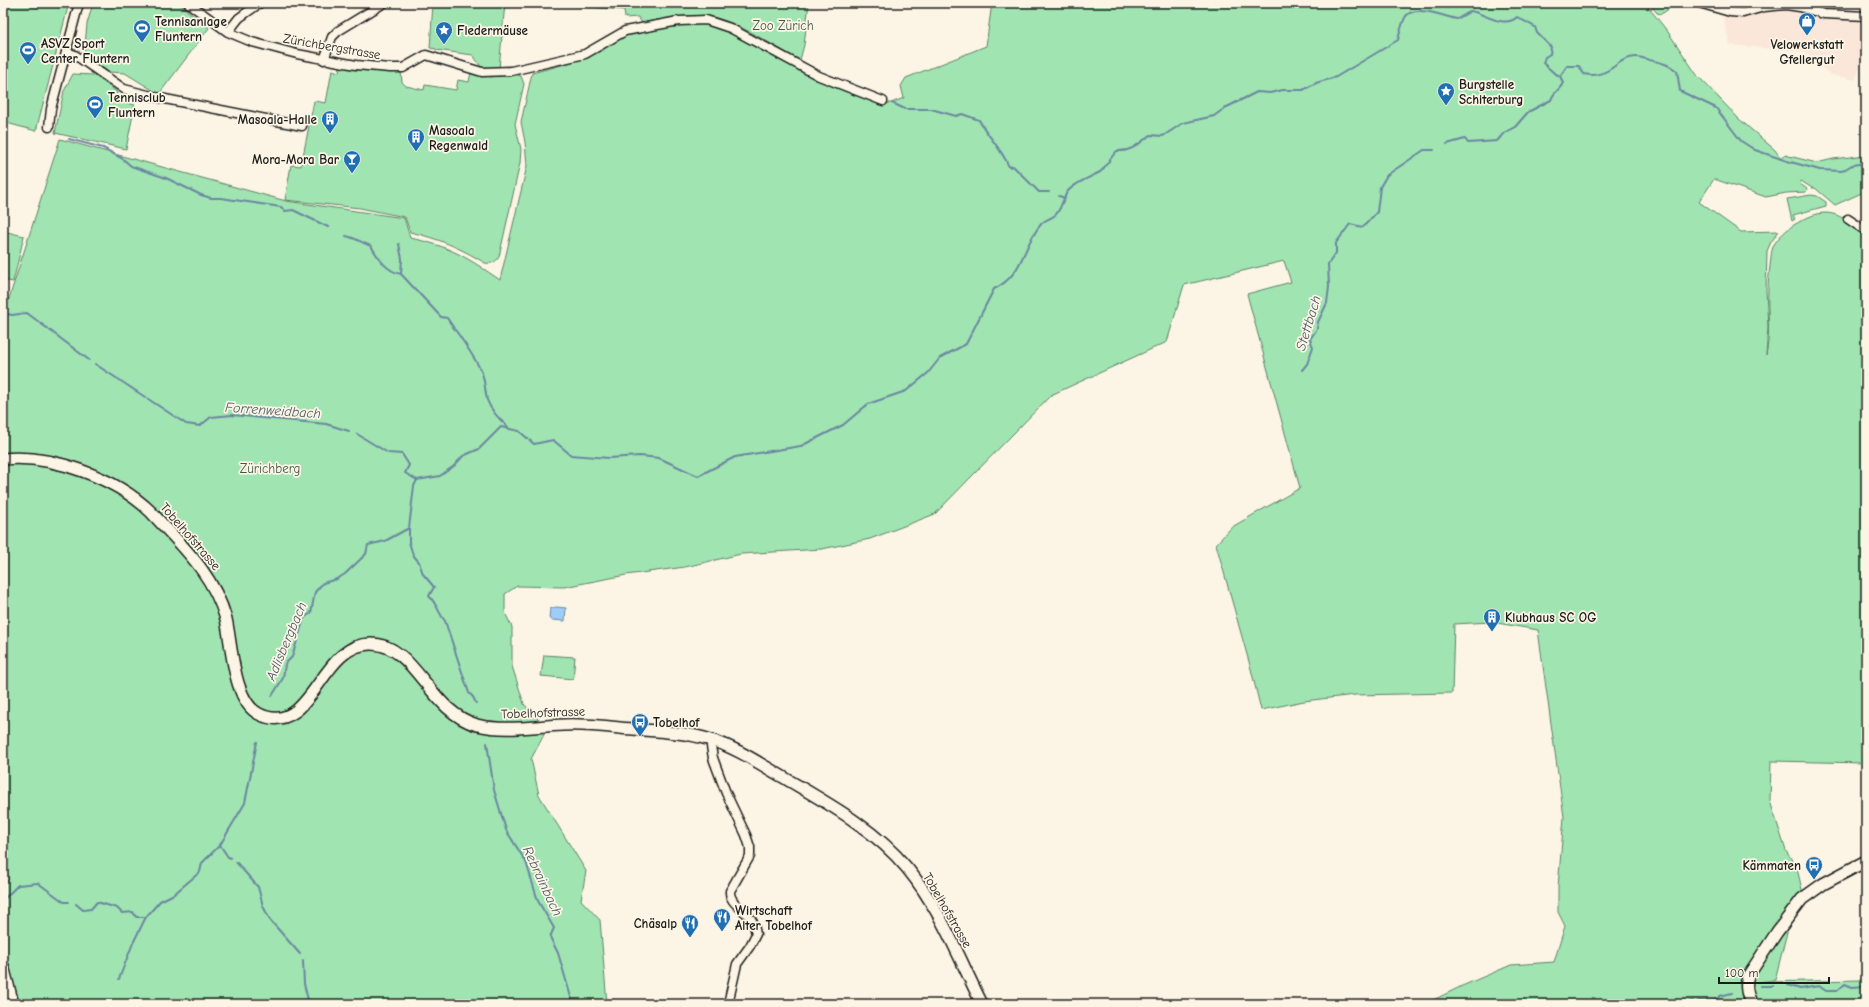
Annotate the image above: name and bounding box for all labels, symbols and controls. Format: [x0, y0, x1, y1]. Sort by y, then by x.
shop icon: Velowerkstatt Gfellergut [1797, 11, 1817, 36]
place label: Tennisanlage Fluntern [155, 14, 227, 44]
sports icon: Tennisanlage Fluntern [132, 18, 152, 43]
park label: Zoo Zürich [752, 18, 814, 33]
place icon: Fledermäuse [434, 20, 454, 45]
place label: Fledermäuse [457, 23, 529, 38]
street label: Zürichbergstrasse [282, 31, 382, 63]
place label: ASVZ Sport Center Fluntern [41, 36, 130, 66]
place label: Velowerkstatt Gfellergut [1770, 37, 1844, 67]
sports icon: ASVZ Sport Center Fluntern [18, 40, 38, 65]
place label: Burgstelle Schiterburg [1459, 77, 1523, 107]
place icon: Burgstelle Schiterburg [1436, 81, 1456, 106]
place label: Tennisclub Fluntern [108, 90, 166, 120]
sports icon: Tennisclub Fluntern [85, 94, 105, 119]
building icon: Masoala-Halle [320, 109, 340, 134]
place label: Masoala-Halle [238, 112, 318, 127]
place label: Masoala Regenwald [429, 123, 488, 153]
building icon: Masoala Regenwald [406, 127, 426, 152]
bar icon: Mora-Mora Bar [342, 149, 362, 174]
place label: Mora-Mora Bar [252, 152, 340, 167]
water label: Stettbach [1292, 294, 1325, 353]
water label: Forrenweidbach [225, 399, 321, 422]
park label: Zürichberg [240, 461, 300, 476]
street label: Tobelhofstrasse [157, 500, 224, 573]
water label: Adlisbergbach [262, 599, 311, 684]
building icon: Klubhaus SC OG [1482, 607, 1502, 632]
place label: Klubhaus SC OG [1505, 610, 1596, 625]
street label: Tobelhofstrasse [501, 704, 586, 721]
bus stop icon: Tobelhof [630, 712, 650, 737]
place label: Tobelhof [653, 715, 700, 730]
water label: Rebrainbach [519, 844, 566, 919]
bus stop icon: Kämmaten [1804, 855, 1824, 880]
place label: Kämmaten [1742, 858, 1801, 873]
street label: Tobelhofstrasse [920, 870, 975, 951]
place label: Wirtschaft Alter Tobelhof [735, 903, 813, 933]
restaurant icon: Wirtschaft Alter Tobelhof [712, 907, 732, 932]
restaurant icon: Chäsalp [680, 913, 700, 938]
place label: Chäsalp [634, 916, 677, 931]
scale bar [1719, 959, 1829, 985]
text: 100 m [1725, 966, 1758, 980]

